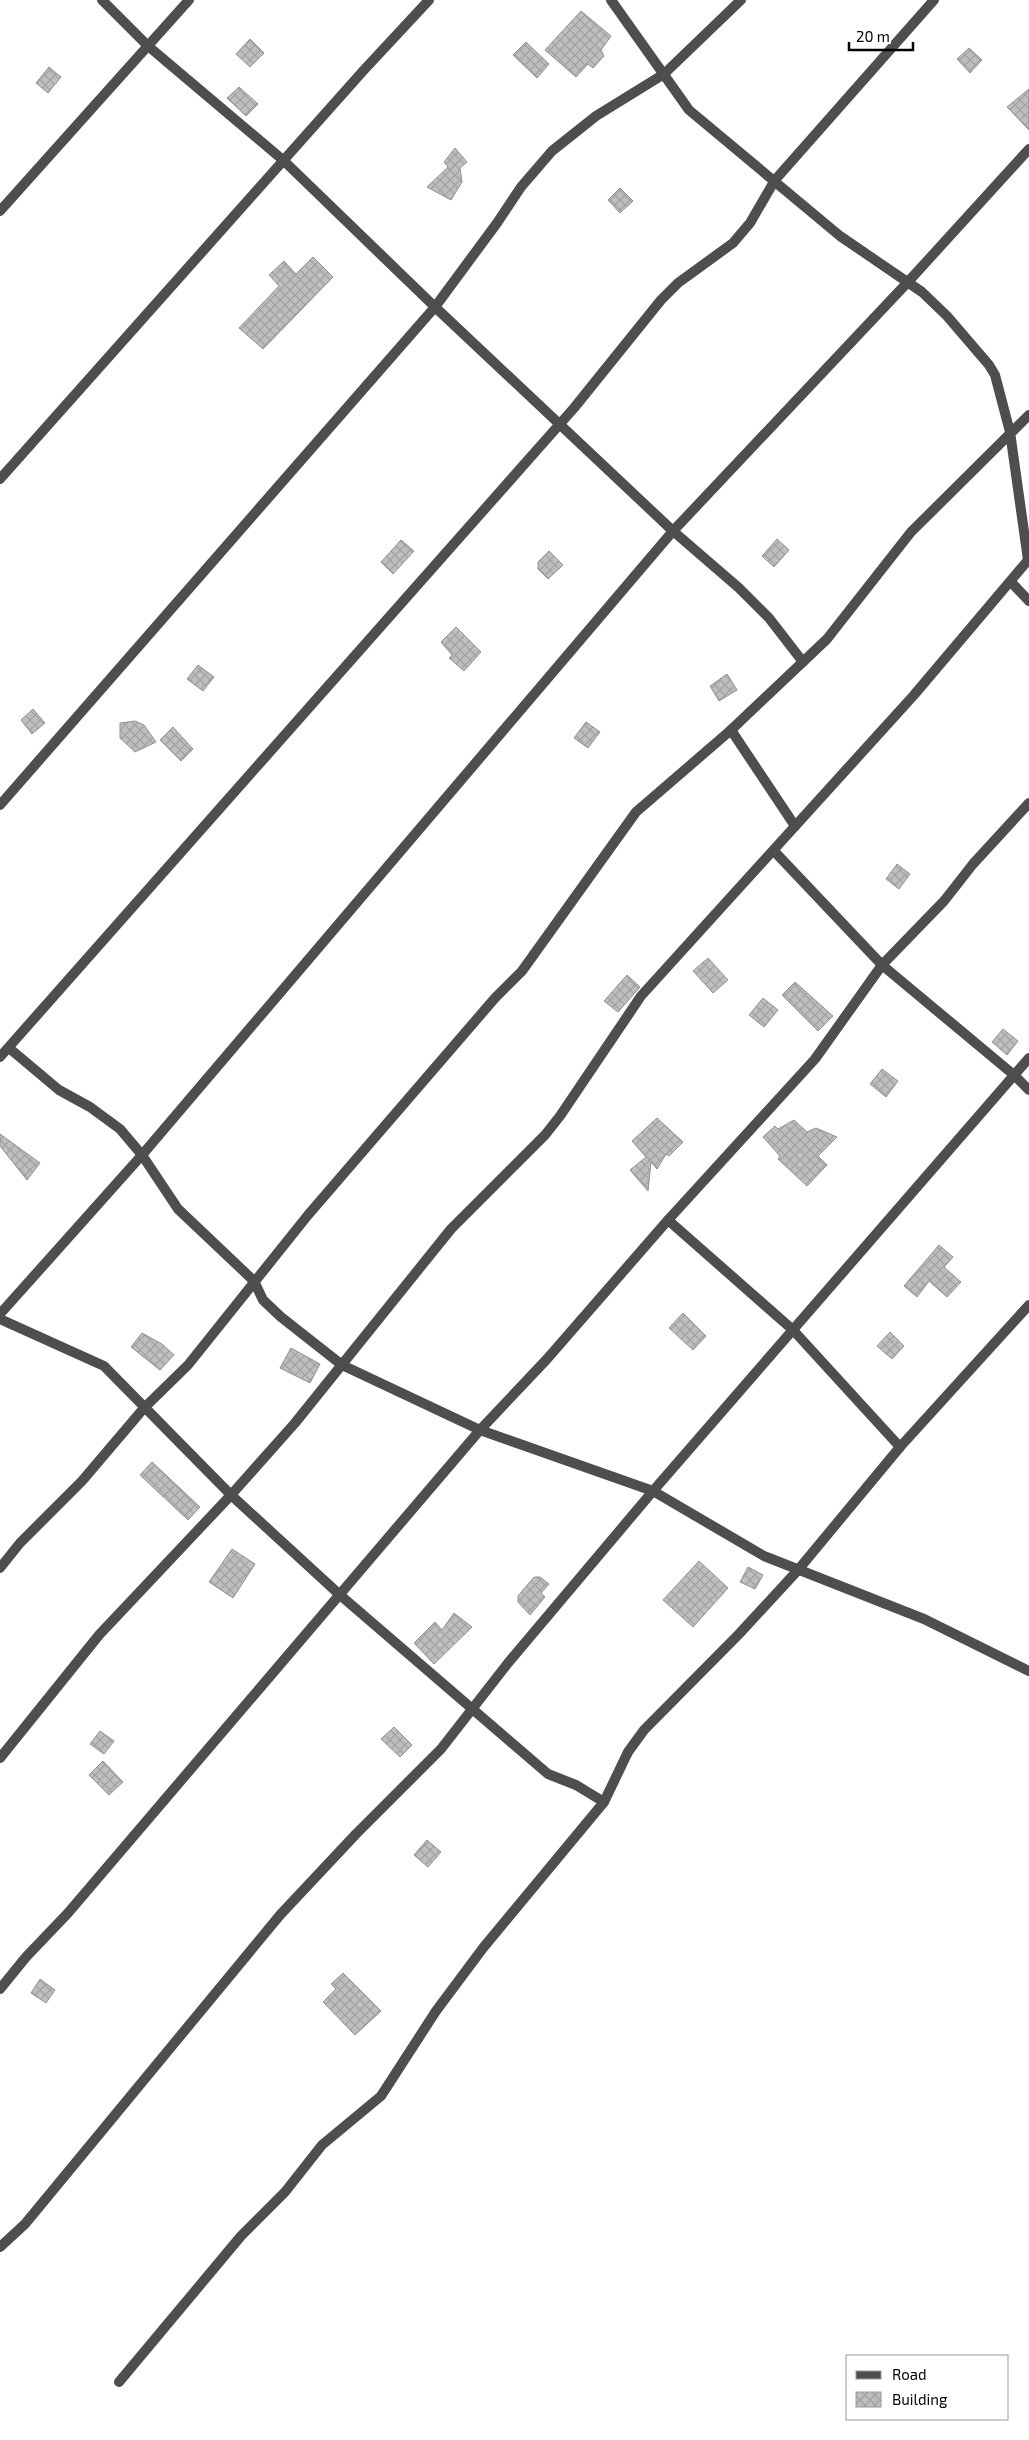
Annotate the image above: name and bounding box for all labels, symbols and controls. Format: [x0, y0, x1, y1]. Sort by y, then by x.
scale bar [849, 20, 913, 52]
text: 20 m [856, 27, 890, 45]
legend [846, 2355, 1009, 2420]
text: Road [892, 2365, 927, 2383]
text: Building [892, 2390, 948, 2408]

